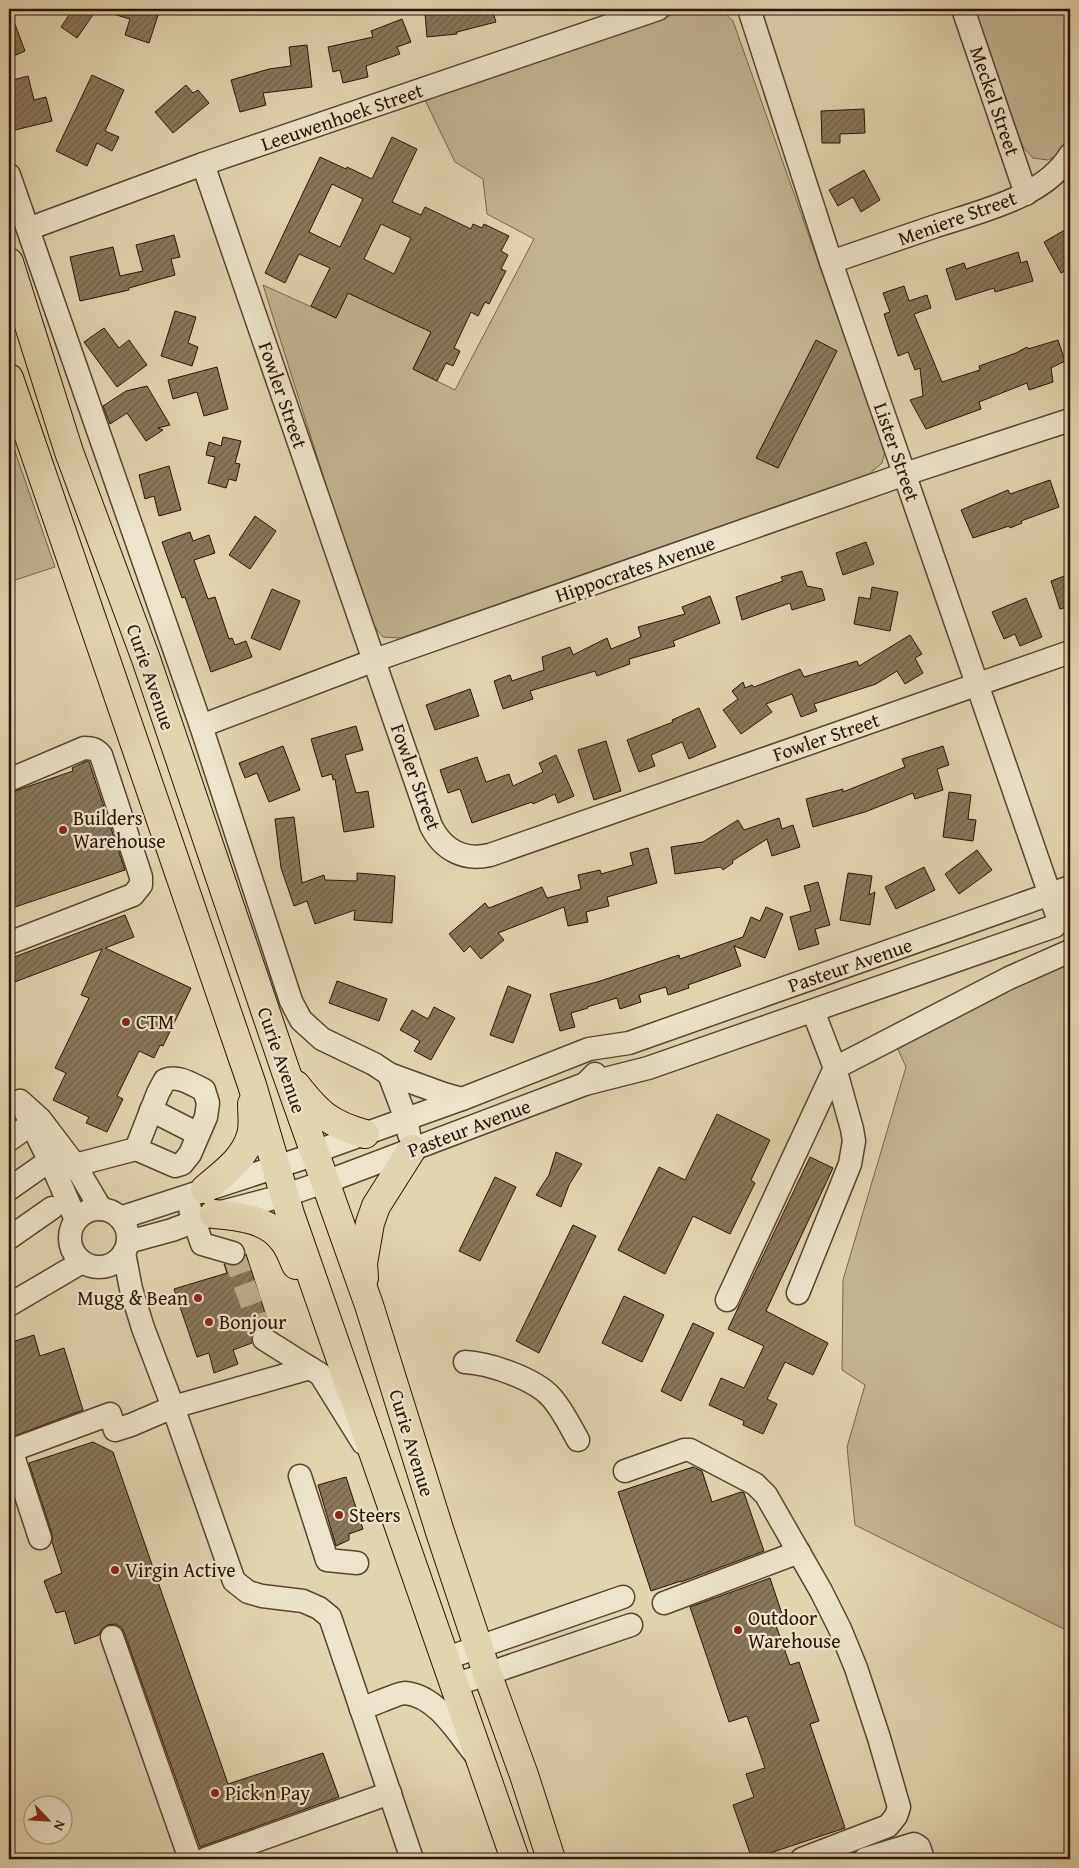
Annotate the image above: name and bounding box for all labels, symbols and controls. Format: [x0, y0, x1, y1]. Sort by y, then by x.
street label: Meckel Street [963, 42, 1028, 160]
street label: Leeuwenhoek Street [257, 75, 427, 158]
street label: Meniere Street [893, 183, 1020, 252]
street label: Fowler Street [252, 337, 315, 452]
street label: Lister Street [867, 398, 928, 505]
street label: Hippocrates Avenue [551, 528, 719, 609]
street label: Curie Avenue [120, 620, 183, 734]
street label: Fowler Street [768, 705, 883, 768]
street label: Fowler Street [384, 720, 449, 834]
place label: Builders Warehouse [73, 803, 166, 855]
marker: Builders Warehouse [57, 824, 69, 836]
street label: Pasteur Avenue [784, 930, 916, 999]
street label: Curie Avenue [251, 1003, 314, 1117]
place label: CTM [136, 1007, 174, 1036]
marker: CTM [120, 1016, 132, 1028]
street label: Pasteur Avenue [403, 1091, 534, 1164]
place label: Mugg & Bean [77, 1283, 188, 1312]
marker: Mugg & Bean [192, 1292, 204, 1304]
place label: Bonjour [219, 1307, 286, 1336]
marker: Bonjour [203, 1316, 215, 1328]
street label: Curie Avenue [382, 1386, 443, 1500]
place label: Steers [349, 1500, 401, 1529]
marker: Steers [333, 1509, 345, 1521]
place label: Virgin Active [125, 1555, 236, 1584]
marker: Virgin Active [109, 1564, 121, 1576]
place label: Outdoor Warehouse [748, 1603, 841, 1655]
marker: Outdoor Warehouse [732, 1624, 744, 1636]
place label: Pick n Pay [225, 1778, 310, 1807]
marker: Pick n Pay [209, 1787, 221, 1799]
north arrow [22, 1796, 72, 1846]
text: N [48, 1817, 71, 1835]

